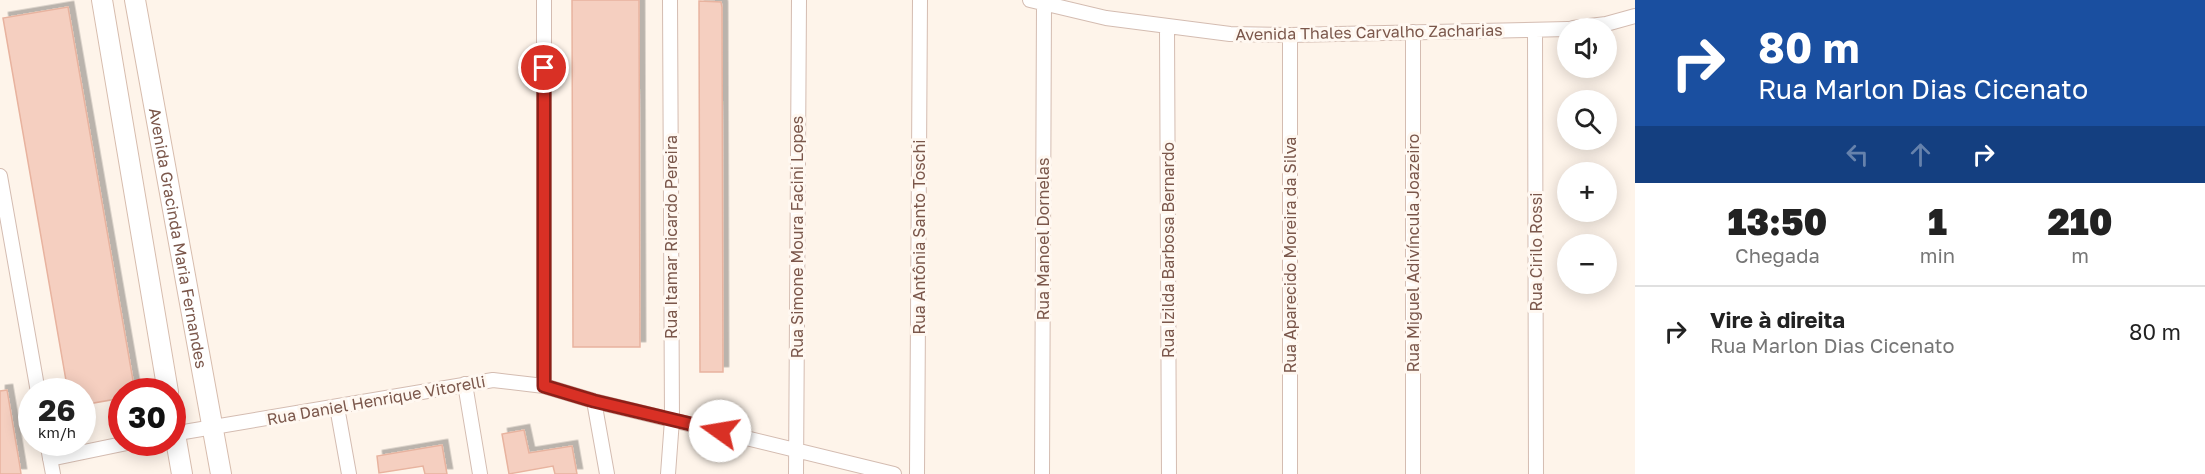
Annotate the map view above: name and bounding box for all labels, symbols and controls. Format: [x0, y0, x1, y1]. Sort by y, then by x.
map controls [1557, 18, 1617, 294]
button: sound [1557, 18, 1617, 78]
street label: Avenida Thales Carvalho Zacharias [1235, 20, 1503, 44]
text: 80 m [1758, 22, 1859, 72]
icon: right [1659, 24, 1737, 102]
pin [518, 42, 569, 93]
icon: arrive [527, 51, 560, 84]
text: Rua Marlon Dias Cicenato [1758, 73, 2088, 105]
button: search [1557, 90, 1617, 150]
street label: Avenida Gracinda Maria Fernandes [145, 106, 212, 370]
street label: Rua Simone Moura Facini Lopes [787, 116, 807, 358]
street label: Rua Miguel Adivíncula Joazeiro [1403, 134, 1423, 372]
street label: Rua Itamar Ricardo Pereira [661, 135, 681, 339]
street label: Rua Aparecido Moreira da Silva [1280, 137, 1300, 373]
icon: left [1841, 138, 1874, 171]
icon: ahead [1904, 138, 1937, 171]
icon: right [1967, 138, 2000, 171]
street label: Rua Antônia Santo Toschi [909, 139, 929, 335]
street label: Rua Izilda Barbosa Bernardo [1158, 142, 1178, 358]
street label: Rua Manoel Dornelas [1033, 158, 1053, 320]
button: + [1557, 162, 1617, 222]
street label: Rua Cirilo Rossi [1526, 192, 1546, 312]
text: 13:50 [1727, 200, 1827, 243]
text: 1 [1928, 200, 1947, 243]
text: 210 [2048, 200, 2113, 243]
button: − [1557, 234, 1617, 294]
text: Chegada [1735, 243, 1820, 267]
text: min [1920, 243, 1955, 267]
text: m [2071, 243, 2089, 267]
text: Vire à direita [1710, 306, 1845, 333]
icon: right [1659, 315, 1692, 348]
text: 80 m [2129, 318, 2181, 345]
text: Rua Marlon Dias Cicenato [1710, 333, 1955, 357]
street label: Rua Daniel Henrique Vitorelli [265, 371, 487, 429]
speed limit sign: 30 [108, 378, 186, 456]
text: 26 [38, 392, 76, 428]
position arrow [688, 399, 752, 463]
text: km/h [38, 423, 76, 441]

